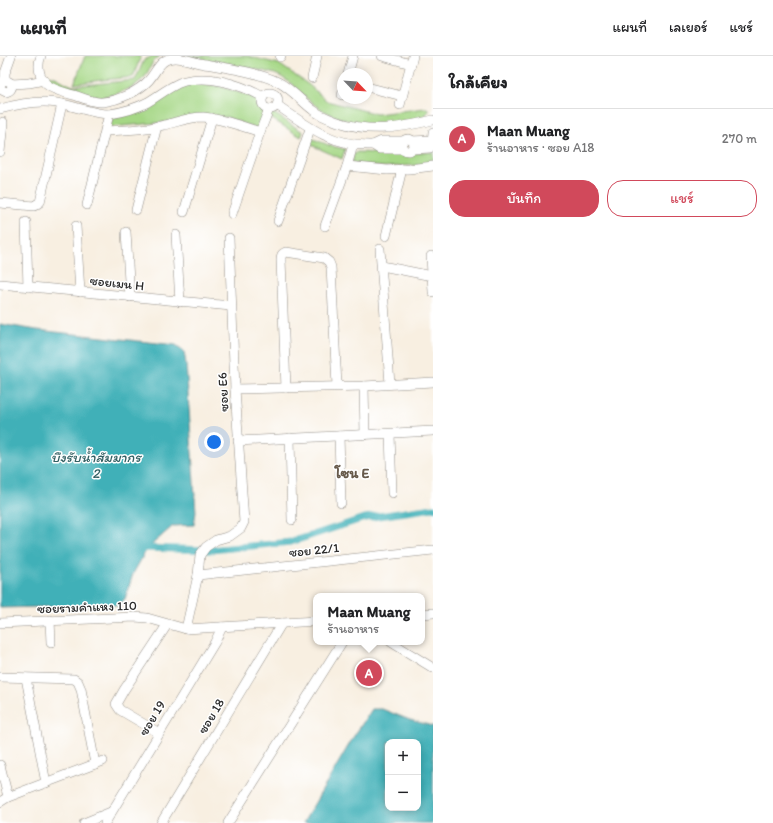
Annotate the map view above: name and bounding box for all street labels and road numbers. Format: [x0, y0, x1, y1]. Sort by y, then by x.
street label: ซอยเมน H [89, 273, 145, 293]
street label: ซอย E6 [214, 372, 232, 412]
street label: ซอย 22/1 [288, 540, 340, 560]
street label: ซอยรามคำแหง 110 [37, 598, 137, 616]
street label: ซอย 18 [195, 696, 227, 736]
street label: ซอย 19 [136, 698, 168, 738]

